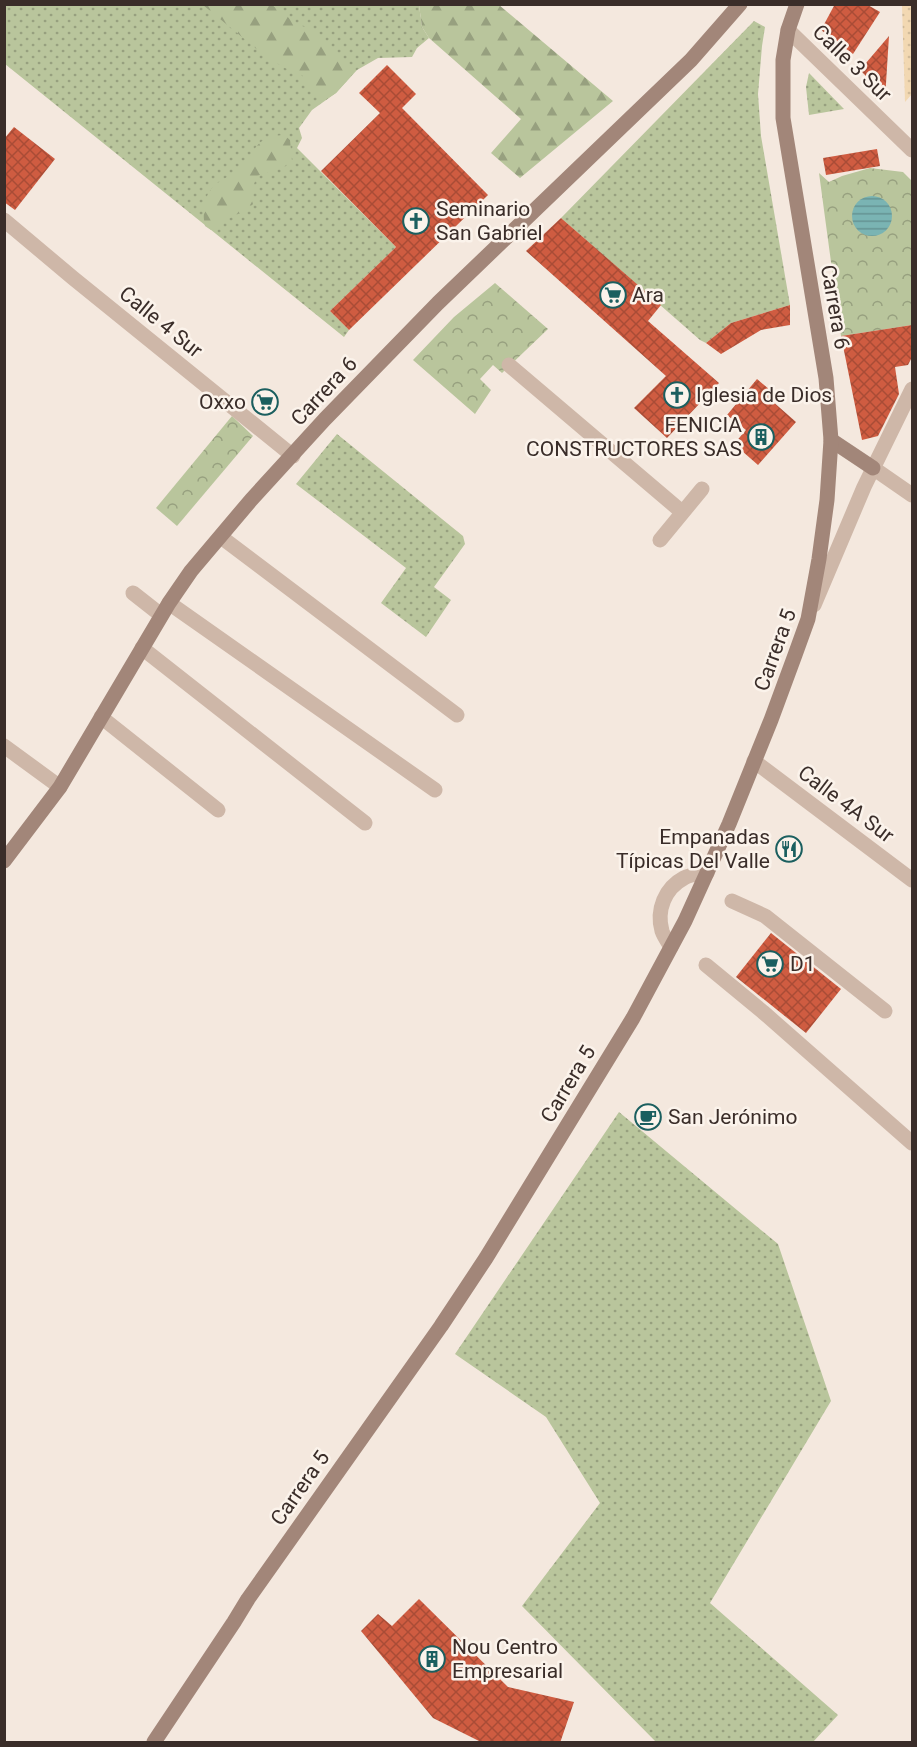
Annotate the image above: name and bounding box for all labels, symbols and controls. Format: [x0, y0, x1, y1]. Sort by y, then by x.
street label: Calle 3 Sur [808, 20, 896, 106]
place label: Seminario San Gabriel [436, 197, 543, 245]
church icon: Seminario San Gabriel [401, 206, 431, 236]
street label: Carrera 6 [816, 263, 854, 351]
supermarket icon: Ara [598, 280, 628, 310]
street label: Calle 4 Sur [115, 281, 207, 363]
place label: Ara [632, 283, 664, 307]
street label: Carrera 6 [286, 352, 362, 430]
church icon: Iglesia de Dios [662, 380, 692, 410]
place label: Iglesia de Dios [696, 383, 832, 407]
supermarket icon: Oxxo [250, 387, 280, 417]
place label: Oxxo [199, 390, 246, 414]
place label: FENICIA CONSTRUCTORES SAS [526, 413, 742, 461]
building icon: FENICIA CONSTRUCTORES SAS [746, 422, 776, 452]
street label: Carrera 5 [749, 606, 801, 694]
street label: Calle 4A Sur [793, 760, 899, 848]
place label: Empanadas Típicas Del Valle [616, 825, 770, 873]
restaurant icon: Empanadas Típicas Del Valle [774, 834, 804, 864]
supermarket icon: D1 [755, 949, 785, 979]
place label: D1 [790, 952, 816, 976]
street label: Carrera 5 [536, 1041, 600, 1127]
cafe icon: San Jerónimo [633, 1102, 663, 1132]
place label: San Jerónimo [668, 1105, 797, 1129]
street label: Carrera 5 [266, 1446, 334, 1530]
place label: Nou Centro Empresarial [452, 1635, 563, 1683]
building icon: Nou Centro Empresarial [417, 1644, 447, 1674]

